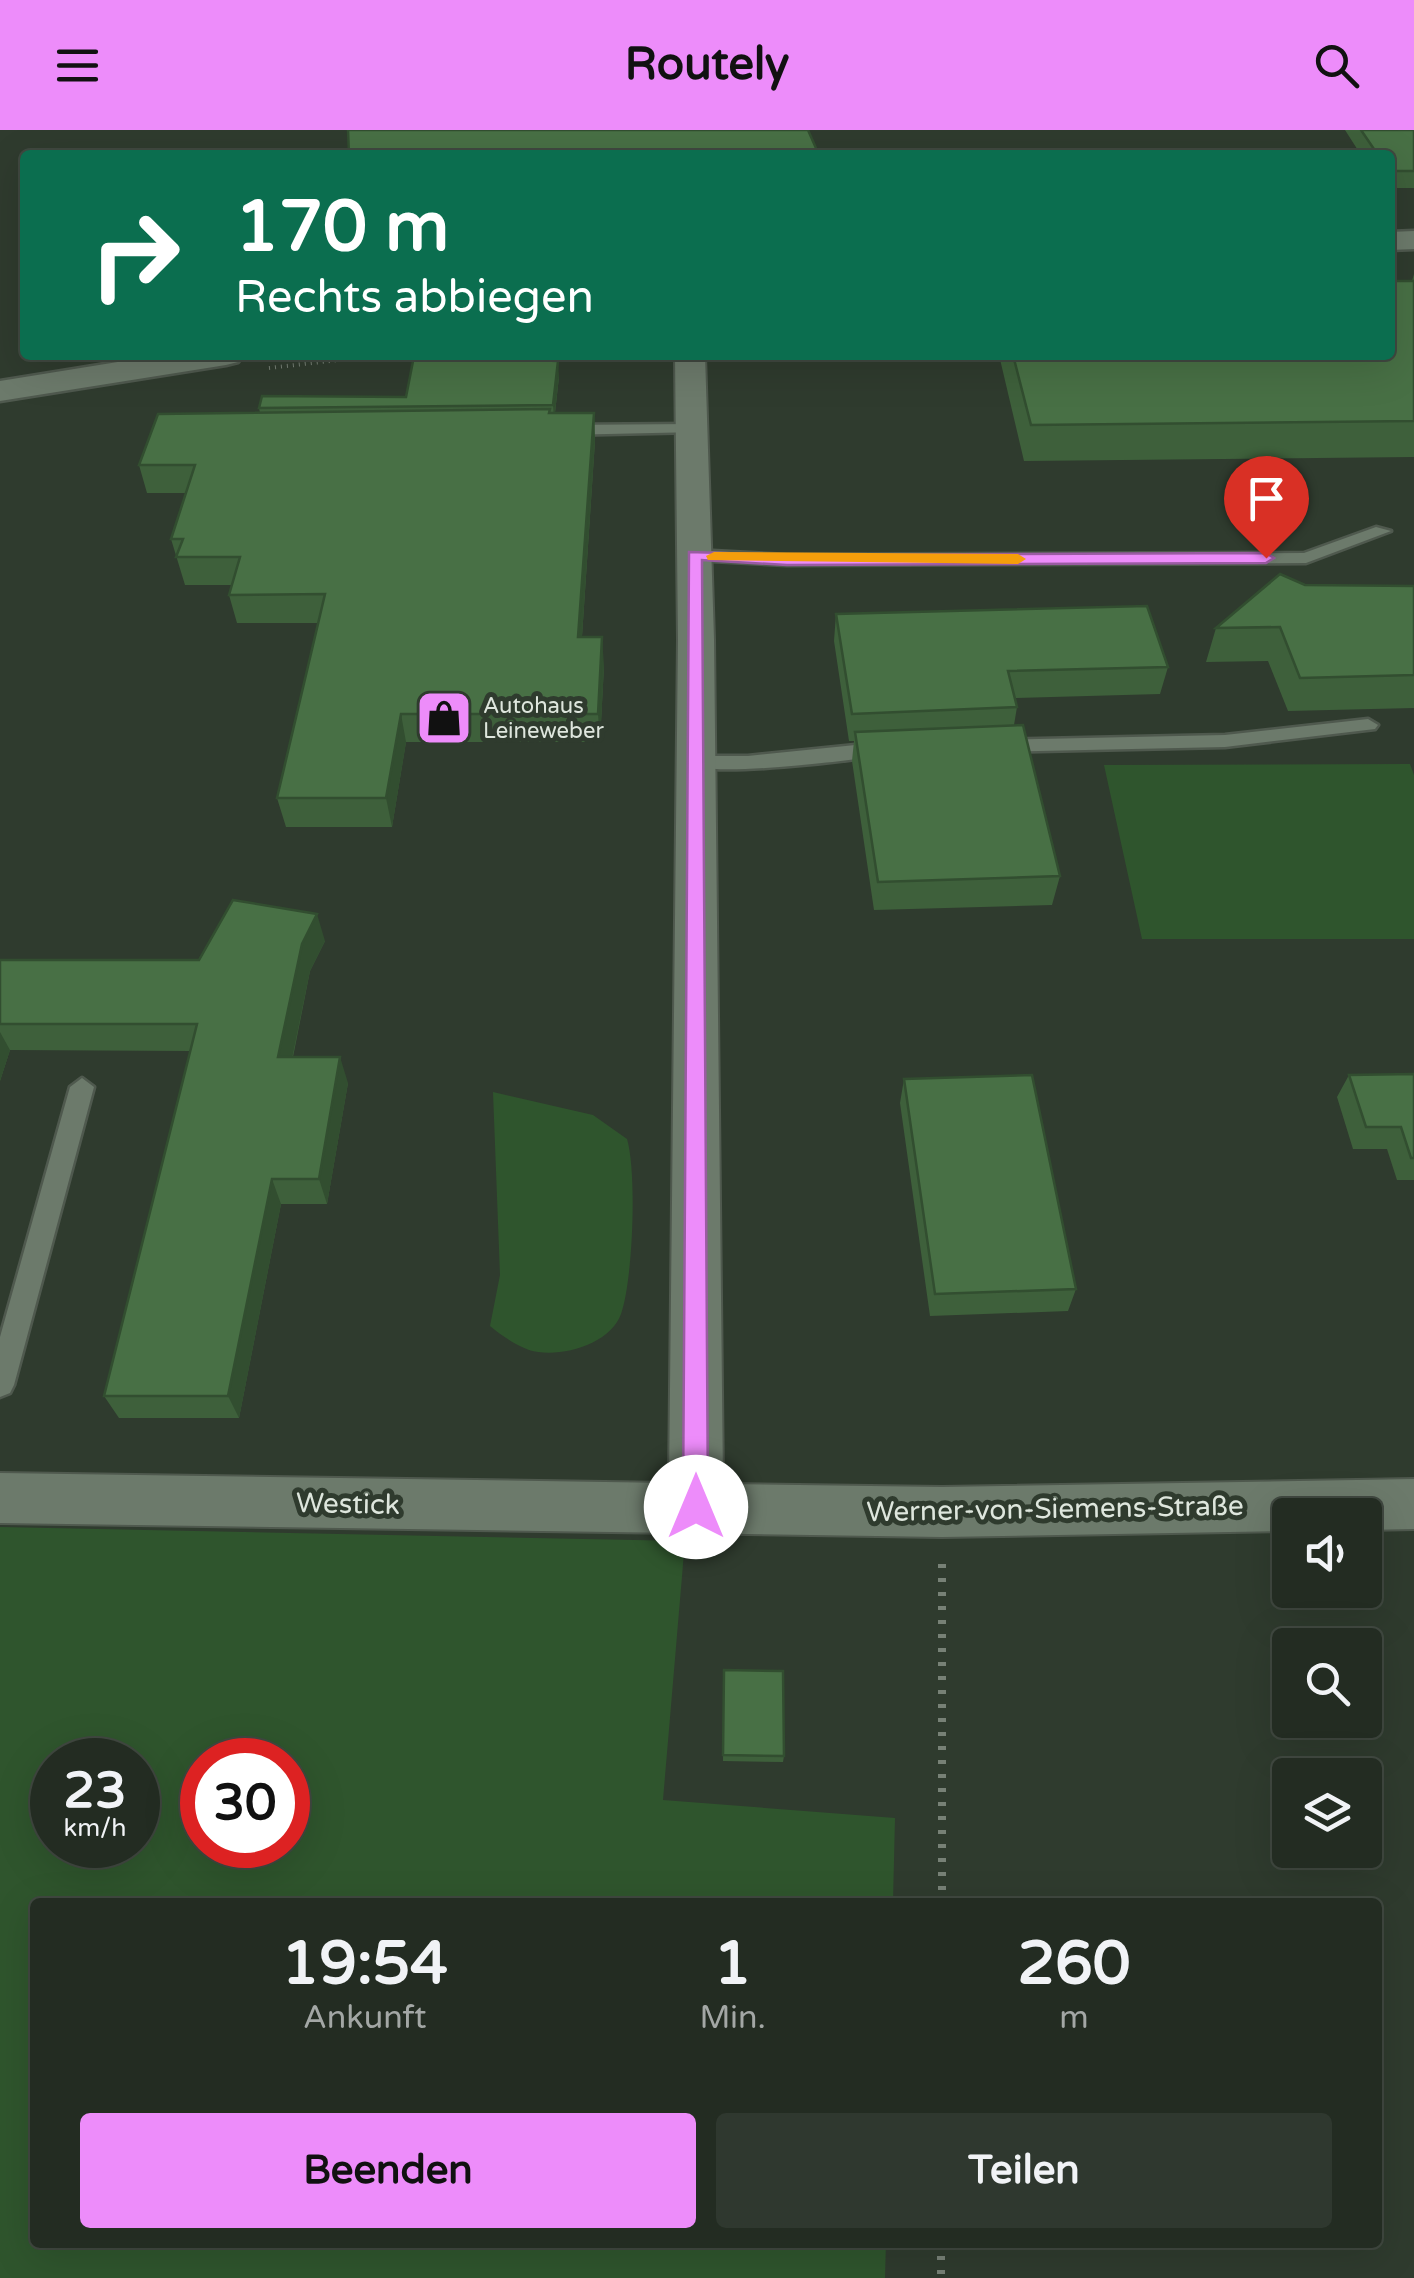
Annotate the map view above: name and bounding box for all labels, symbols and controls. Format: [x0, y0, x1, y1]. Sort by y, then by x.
icon: menu [50, 38, 105, 93]
text: Routely [625, 38, 789, 92]
icon: search [1309, 38, 1364, 93]
text: 170 m [235, 186, 449, 270]
icon: right [70, 190, 200, 320]
text: Rechts abbiegen [235, 271, 594, 325]
pin [1224, 456, 1309, 559]
icon: arrive [1239, 471, 1294, 526]
shop icon: Autohaus Leineweber [414, 688, 474, 748]
place label: Autohaus Leineweber [483, 693, 604, 744]
position arrow [644, 1455, 748, 1559]
street label: Westick [296, 1486, 400, 1522]
street label: Werner-von-Siemens-Straße [866, 1489, 1244, 1529]
map controls [1272, 1498, 1382, 1868]
button: sound [1272, 1498, 1382, 1608]
button: search [1272, 1628, 1382, 1738]
speed limit sign: 30 [180, 1738, 310, 1868]
button: layers [1272, 1758, 1382, 1868]
text: 23 [64, 1761, 126, 1821]
text: km/h [64, 1813, 126, 1843]
text: 19:54 [282, 1928, 448, 2000]
text: 1 [714, 1928, 751, 2000]
text: 260 [1017, 1928, 1130, 2000]
text: Ankunft [303, 1999, 426, 2037]
text: Min. [699, 1999, 766, 2037]
text: m [1059, 1999, 1089, 2037]
button: Beenden [80, 2113, 696, 2228]
button: Teilen [716, 2113, 1332, 2228]

